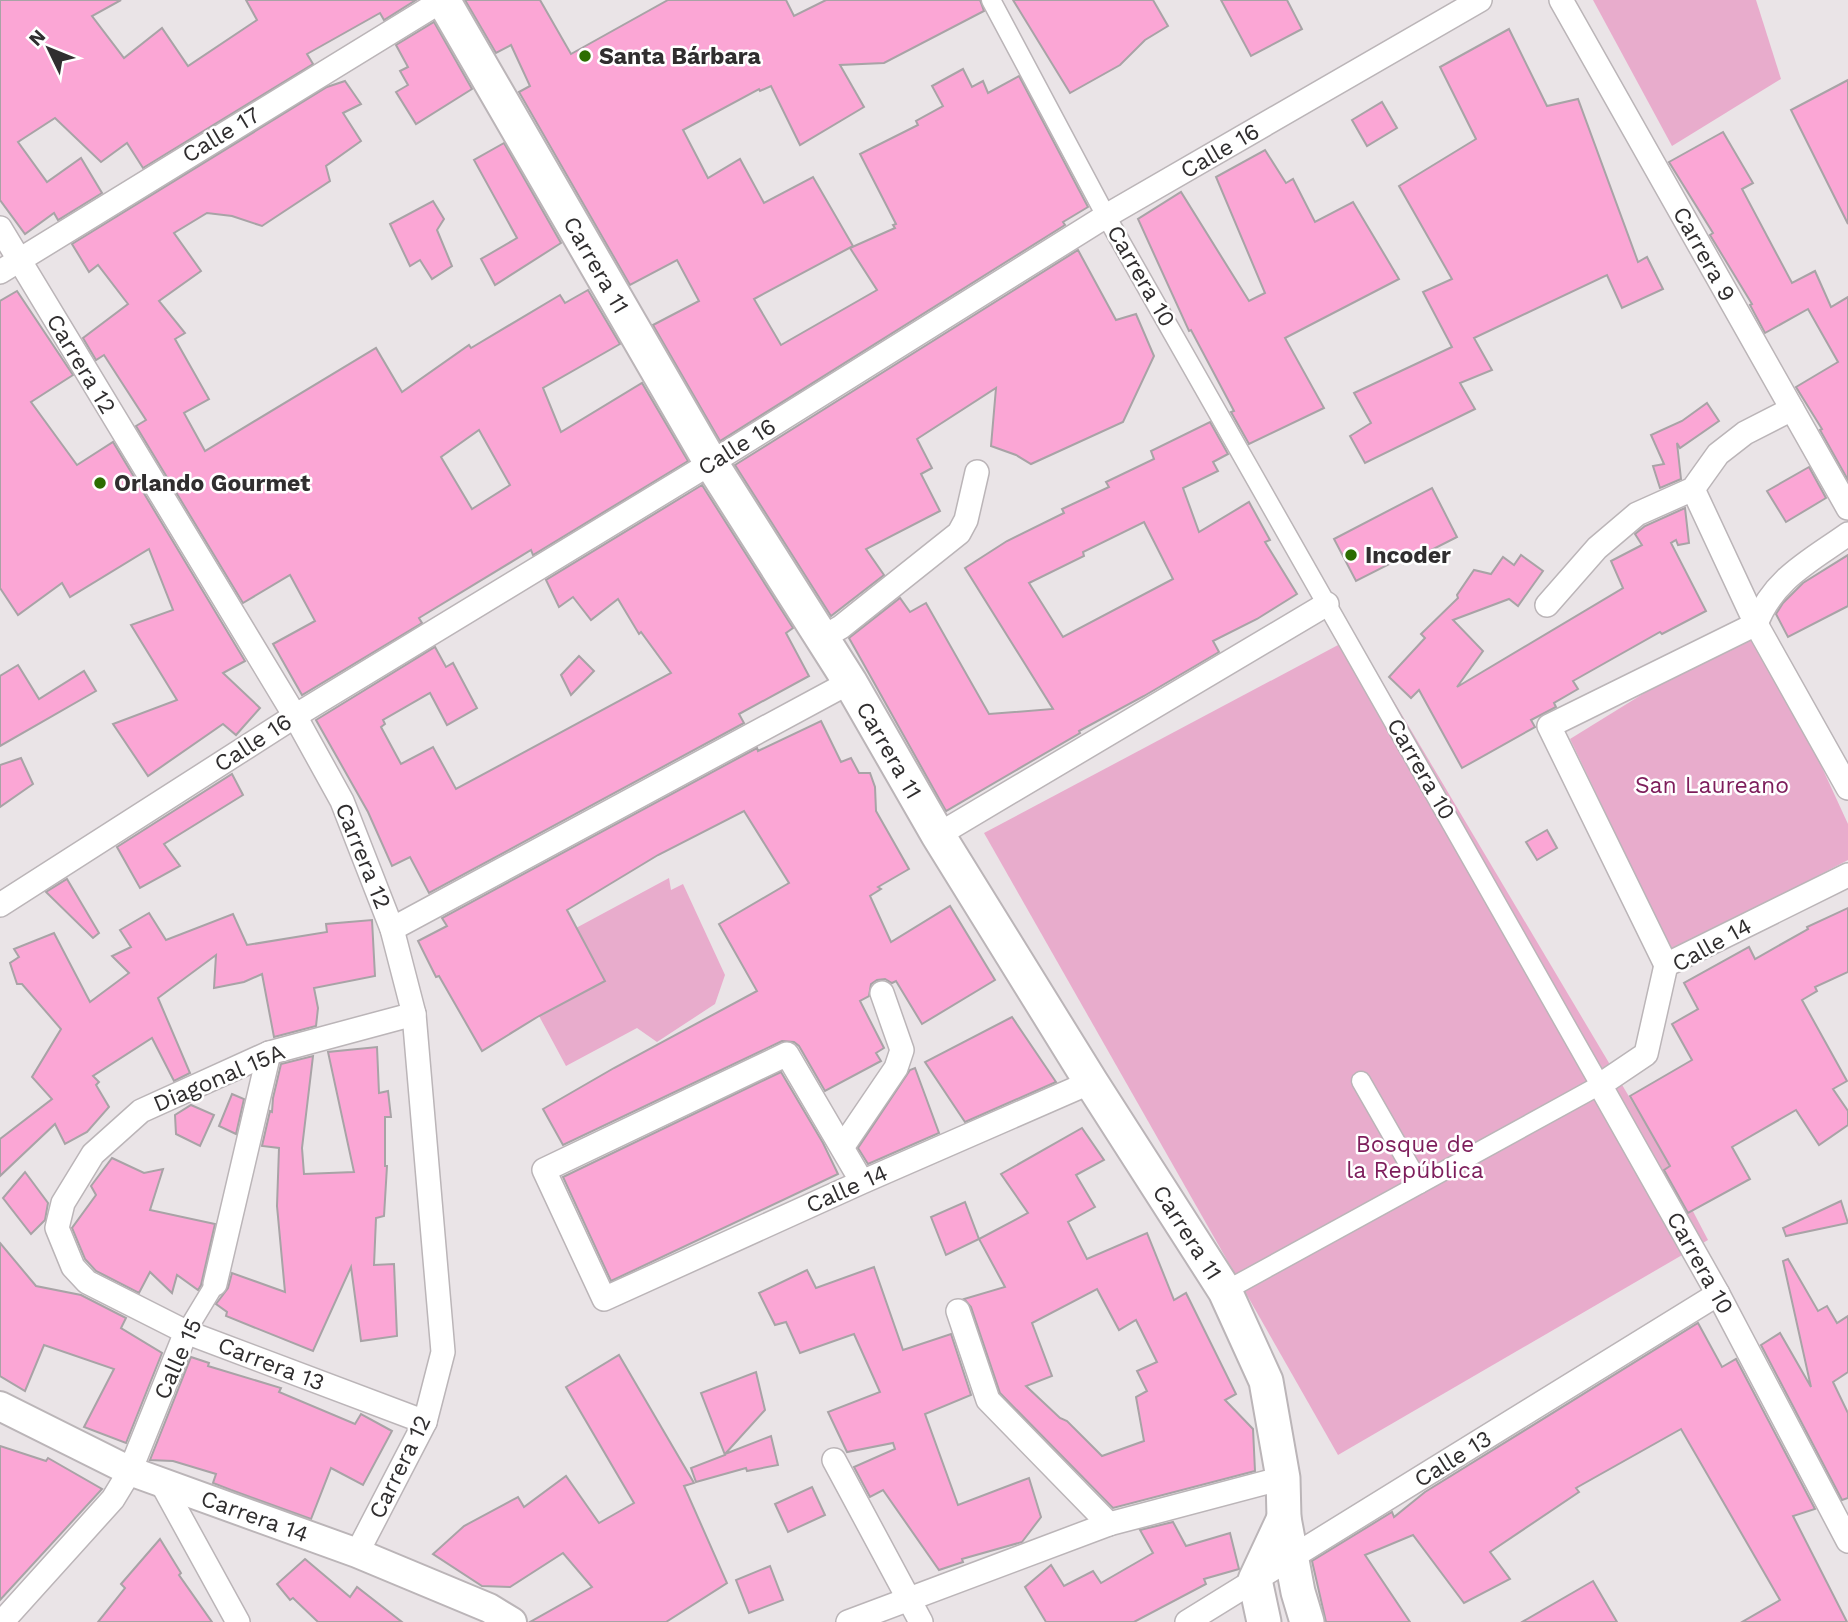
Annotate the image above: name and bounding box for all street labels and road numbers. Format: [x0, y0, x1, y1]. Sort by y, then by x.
street label: Calle 17 [177, 101, 265, 169]
street label: Calle 16 [1176, 118, 1264, 184]
street label: Carrera 9 [1667, 202, 1741, 306]
street label: Carrera 11 [558, 212, 635, 318]
street label: Carrera 10 [1101, 220, 1181, 332]
street label: Carrera 12 [41, 309, 121, 419]
street label: Calle 16 [693, 413, 781, 481]
street label: Carrera 11 [851, 697, 928, 803]
street label: Calle 16 [209, 708, 297, 778]
street label: Carrera 10 [1381, 713, 1461, 825]
street label: Carrera 12 [330, 799, 396, 913]
street label: Calle 14 [1668, 912, 1756, 978]
street label: Diagonal 15A [149, 1038, 289, 1118]
street label: Calle 14 [802, 1159, 892, 1219]
street label: Carrera 11 [1147, 1180, 1228, 1285]
street label: Carrera 10 [1661, 1207, 1739, 1319]
street label: Calle 15 [148, 1314, 208, 1404]
street label: Carrera 13 [214, 1331, 328, 1397]
street label: Carrera 12 [363, 1411, 437, 1523]
street label: Calle 13 [1409, 1425, 1497, 1493]
street label: Carrera 14 [197, 1484, 312, 1548]

